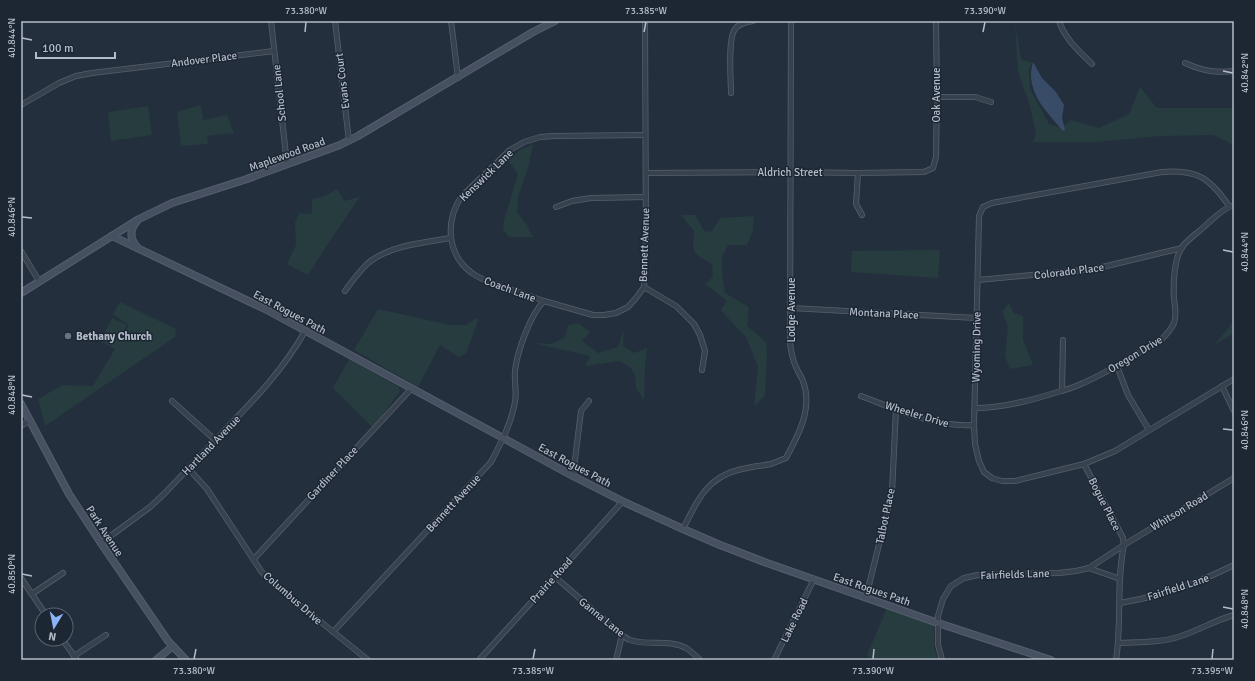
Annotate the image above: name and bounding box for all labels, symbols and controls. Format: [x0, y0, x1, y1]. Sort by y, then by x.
text: 73.380°W [285, 5, 327, 17]
text: 73.385°W [625, 5, 667, 17]
text: 73.390°W [964, 5, 1006, 17]
text: 40.844°N [6, 18, 18, 58]
scale bar [36, 34, 115, 60]
text: 100 m [42, 41, 74, 56]
street label: Andover Place [170, 49, 238, 70]
street label: Evans Court [333, 52, 352, 110]
text: 40.842°N [1239, 53, 1251, 93]
street label: School Lane [270, 64, 289, 122]
street label: Oak Avenue [930, 67, 943, 123]
street label: Maplewood Road [247, 135, 327, 174]
street label: Kenswick Lane [457, 147, 516, 204]
street label: Aldrich Street [757, 166, 823, 179]
text: 40.846°N [6, 197, 18, 237]
street label: Bennett Avenue [637, 208, 652, 282]
text: 40.844°N [1239, 232, 1251, 272]
street label: Colorado Place [1033, 261, 1105, 282]
street label: Coach Lane [482, 274, 537, 305]
street label: Lodge Avenue [785, 277, 798, 343]
street label: East Rogues Path [251, 288, 329, 337]
street label: Montana Place [849, 305, 919, 322]
street label: Wyoming Drive [969, 312, 984, 382]
place label: Bethany Church [76, 330, 152, 343]
marker: Bethany Church [63, 331, 73, 341]
street label: Oregon Drive [1106, 333, 1165, 376]
text: 40.848°N [6, 375, 18, 415]
street label: Wheeler Drive [883, 399, 950, 430]
text: 40.846°N [1239, 410, 1251, 450]
street label: Hartland Avenue [179, 413, 243, 478]
street label: East Rogues Path [536, 441, 614, 490]
street label: Gardiner Place [304, 444, 361, 503]
street label: Bennett Avenue [423, 472, 483, 535]
street label: Bogue Place [1086, 476, 1123, 533]
street label: Talbot Place [873, 487, 898, 545]
street label: Whitson Road [1148, 489, 1210, 534]
street label: Park Avenue [83, 503, 126, 559]
text: 40.850°N [6, 554, 18, 594]
street label: Prairie Road [527, 555, 575, 606]
street label: Fairfields Lane [980, 567, 1050, 582]
street label: Columbus Drive [261, 569, 325, 628]
street label: East Rogues Path [832, 570, 912, 609]
street label: Fairfield Lane [1146, 571, 1211, 604]
text: 40.848°N [1239, 589, 1251, 629]
street label: Ganna Lane [576, 595, 627, 640]
street label: Lake Road [778, 596, 811, 645]
north arrow [34, 607, 74, 647]
text: N [47, 629, 57, 643]
text: 73.380°W [173, 665, 215, 677]
text: 73.385°W [512, 665, 554, 677]
text: 73.390°W [852, 665, 894, 677]
text: 73.395°W [1191, 665, 1233, 677]

